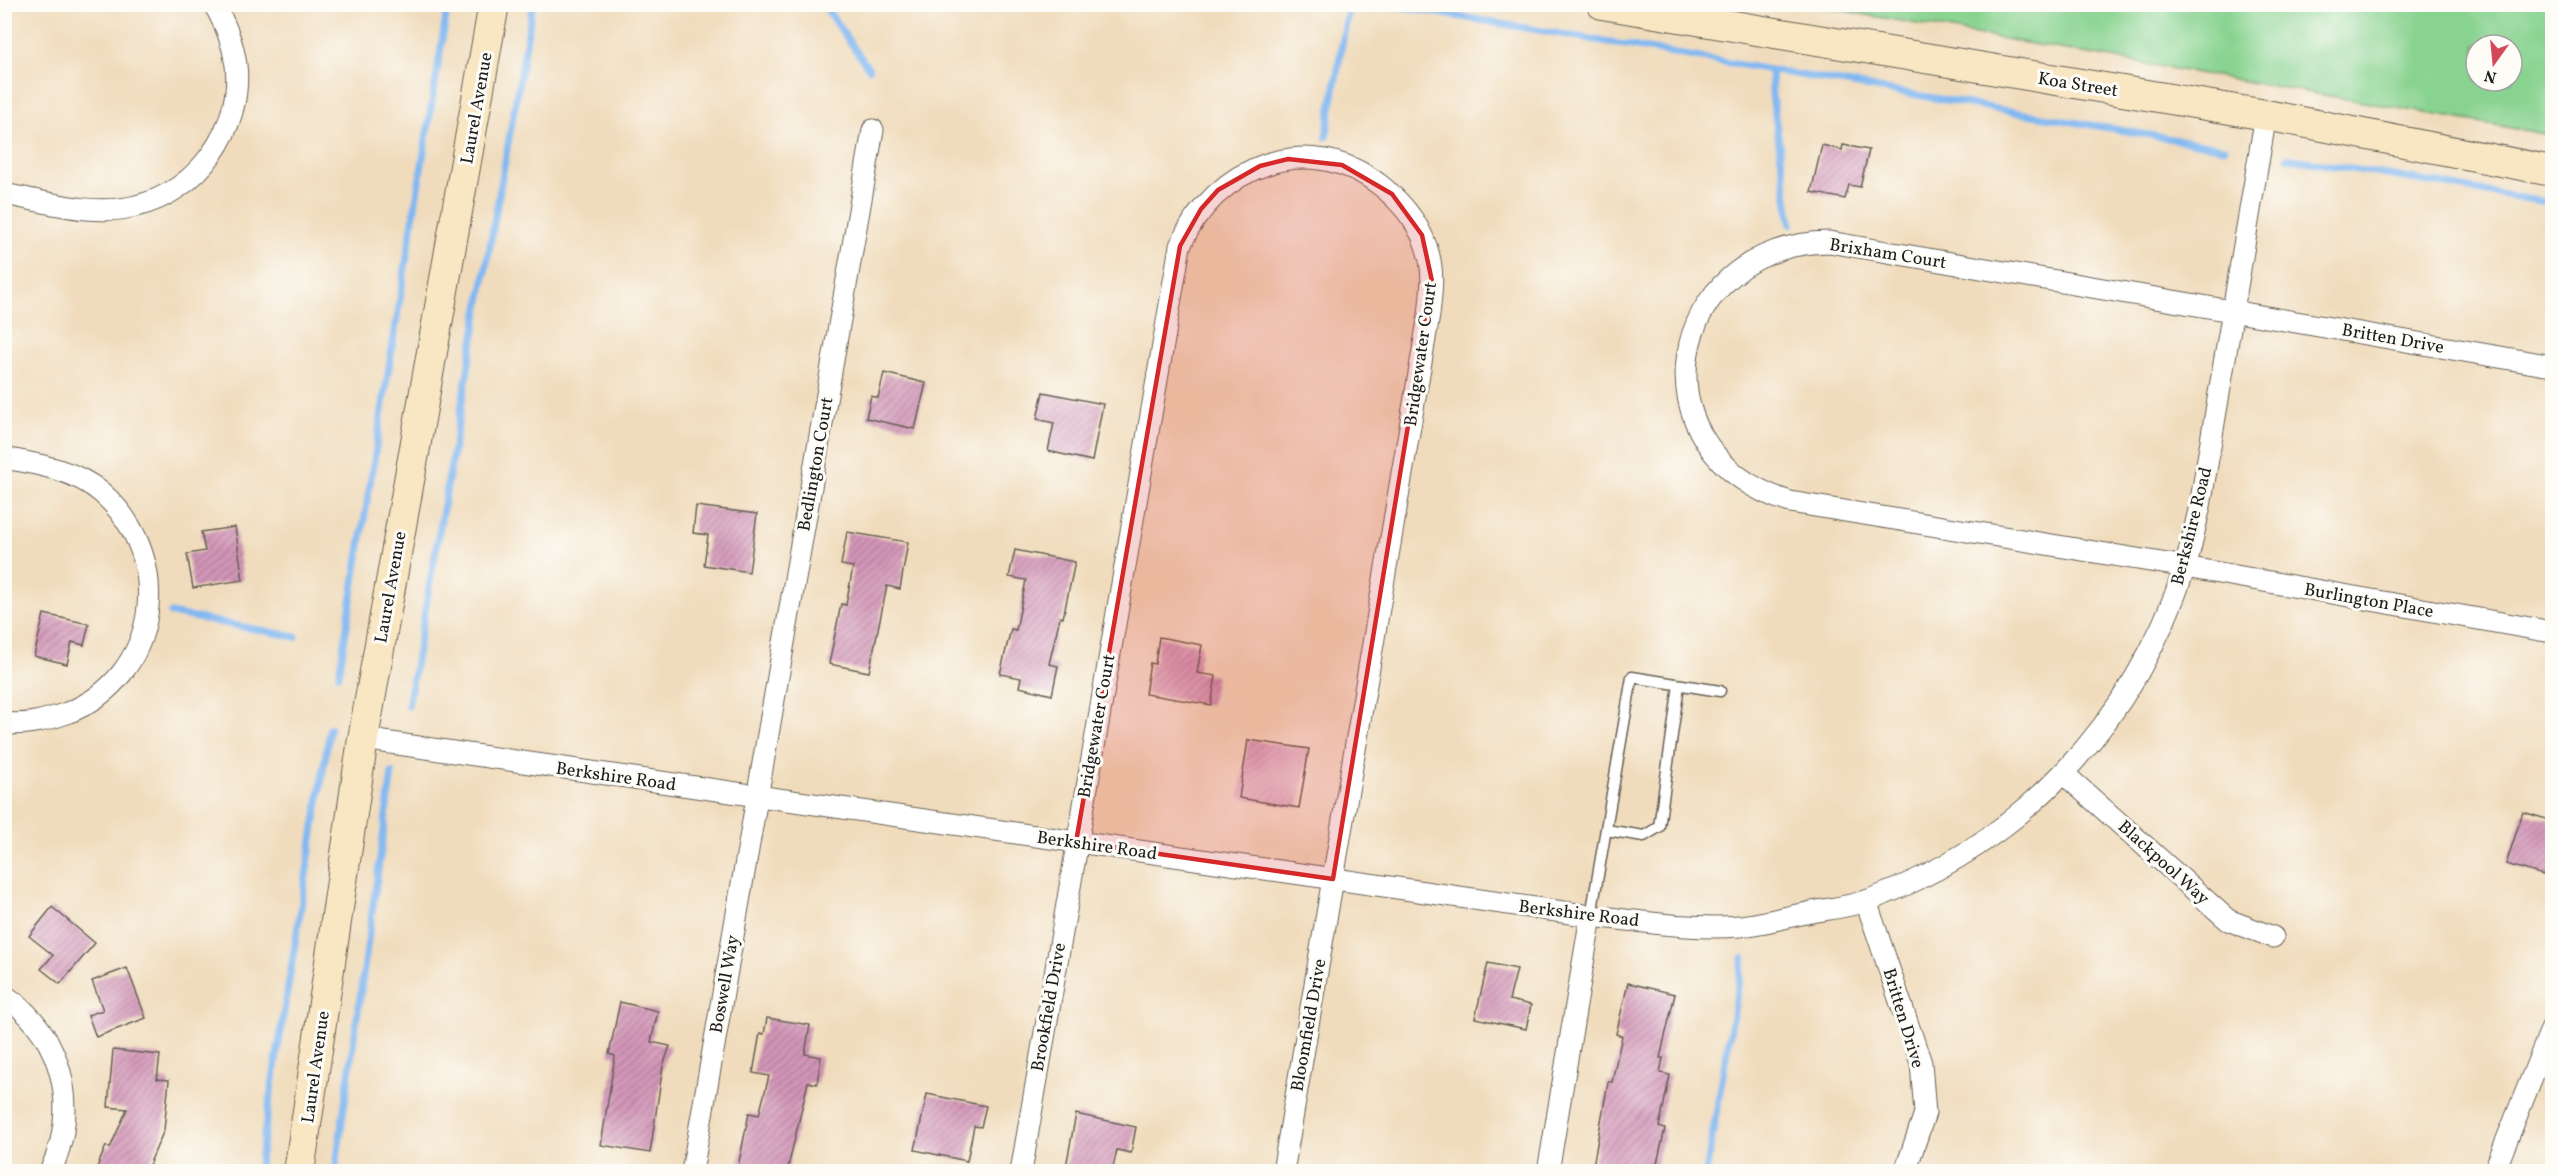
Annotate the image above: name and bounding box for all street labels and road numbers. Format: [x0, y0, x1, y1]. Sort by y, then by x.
street label: Laurel Avenue [455, 50, 500, 166]
street label: Koa Street [2036, 67, 2120, 104]
street label: Brixham Court [1827, 233, 1948, 276]
street label: Bridgewater Court [1399, 280, 1444, 428]
street label: Britten Drive [2340, 318, 2446, 361]
street label: Bedlington Court [792, 395, 841, 533]
street label: Berkshire Road [2166, 465, 2219, 588]
street label: Laurel Avenue [369, 529, 414, 645]
street label: Burlington Place [2302, 578, 2435, 625]
street label: Bridgewater Court [1073, 652, 1122, 800]
street label: Berkshire Road [554, 757, 678, 798]
street label: Blackpool Way [2112, 815, 2215, 911]
street label: Berkshire Road [1035, 826, 1159, 867]
street label: Berkshire Road [1517, 895, 1641, 934]
street label: Boswell Way [705, 933, 746, 1035]
street label: Brookfield Drive [1026, 941, 1073, 1074]
street label: Bloomfield Drive [1285, 957, 1333, 1094]
street label: Britten Drive [1876, 965, 1930, 1071]
street label: Laurel Avenue [296, 1009, 337, 1125]

